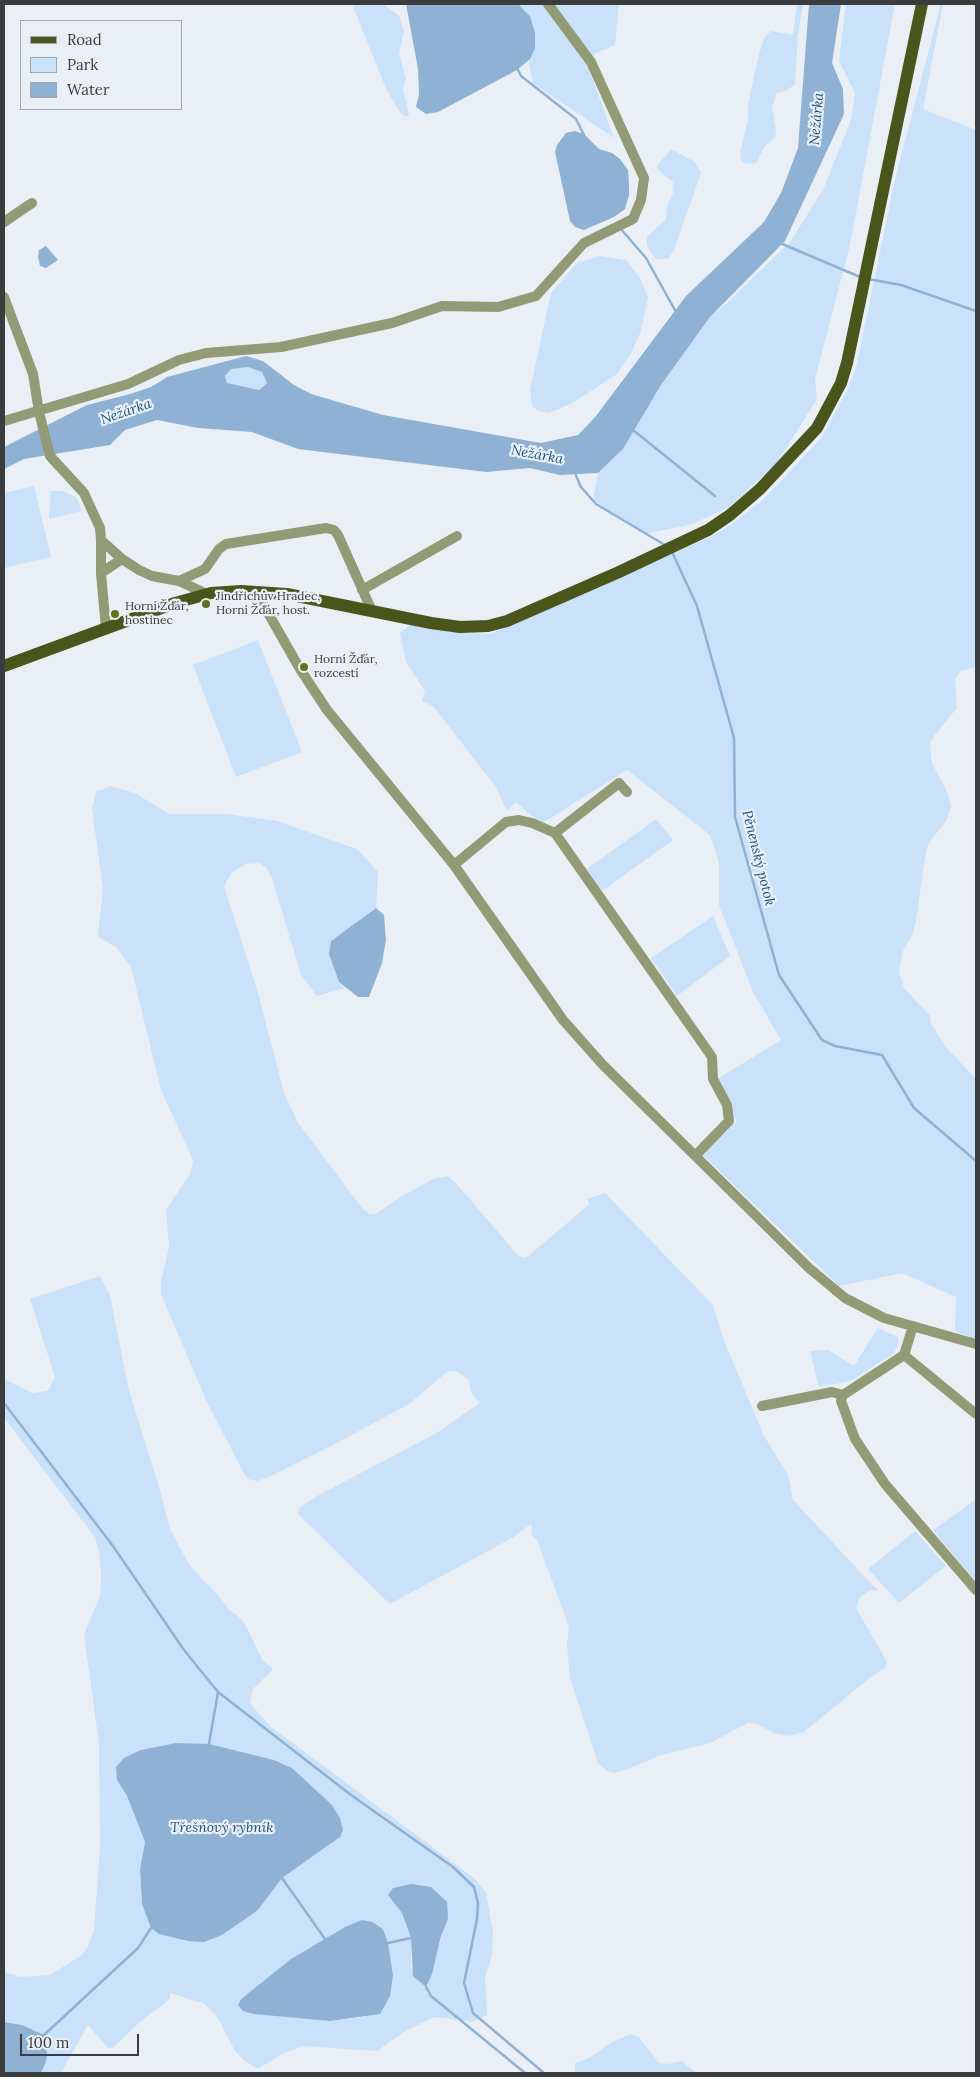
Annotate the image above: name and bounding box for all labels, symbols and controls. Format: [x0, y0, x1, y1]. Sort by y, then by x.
legend [20, 20, 182, 110]
text: Road [67, 30, 102, 49]
text: Park [67, 55, 98, 74]
text: Water [67, 80, 109, 99]
water label: Nežárka [806, 92, 828, 146]
water label: Nežárka [98, 395, 154, 429]
water label: Nežárka [510, 442, 564, 468]
place label: Jindřichův Hradec, Horní Žďár, host. [216, 590, 320, 618]
marker: Jindřichův Hradec, Horní Žďár, host. [200, 598, 212, 610]
place label: Horní Žďár, hostinec [125, 600, 189, 628]
marker: Horní Žďár, hostinec [109, 608, 121, 620]
place label: Horní Žďár, rozcestí [314, 653, 378, 681]
marker: Horní Žďár, rozcestí [298, 661, 310, 673]
water label: Pěnenský potok [738, 808, 778, 908]
water label: Třešňový rybník [170, 1820, 274, 1836]
scale bar [22, 2024, 141, 2056]
text: 100 m [28, 2033, 69, 2052]

